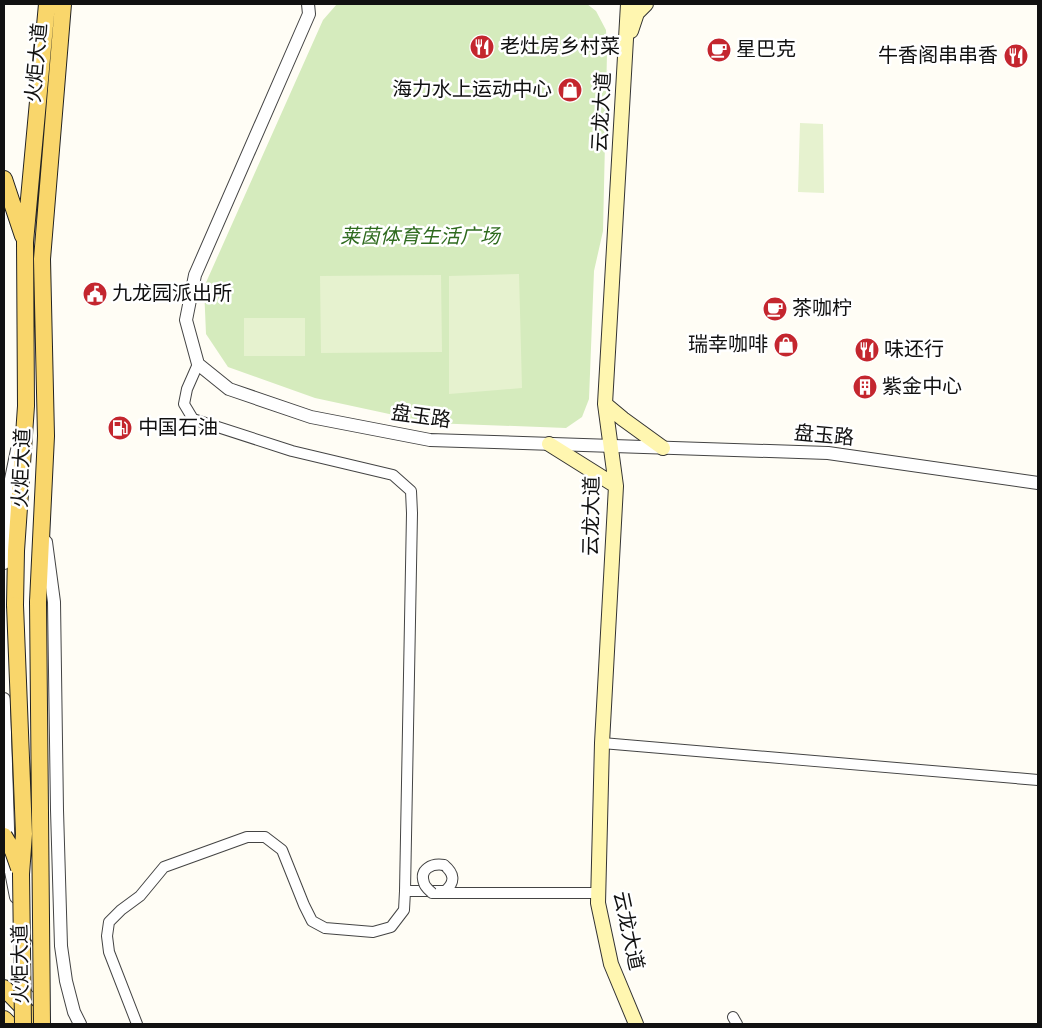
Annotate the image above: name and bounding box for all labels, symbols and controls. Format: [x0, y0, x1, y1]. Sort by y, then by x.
street label: 火炬大道 [19, 22, 55, 104]
place label: 老灶房乡村菜 [500, 32, 620, 62]
restaurant icon: 老灶房乡村菜 [469, 34, 495, 60]
place label: 星巴克 [736, 35, 796, 65]
cafe icon: 星巴克 [706, 37, 732, 63]
place label: 牛香阁串串香 [878, 41, 998, 71]
restaurant icon: 牛香阁串串香 [1003, 43, 1029, 69]
street label: 云龙大道 [585, 71, 619, 153]
place label: 海力水上运动中心 [392, 75, 552, 105]
shop icon: 海力水上运动中心 [557, 77, 583, 103]
park label: 莱茵体育生活广场 [340, 222, 502, 252]
place label: 九龙园派出所 [112, 279, 232, 309]
public building icon: 九龙园派出所 [82, 281, 108, 307]
place label: 茶咖柠 [792, 294, 852, 324]
cafe icon: 茶咖柠 [762, 296, 788, 322]
place label: 瑞幸咖啡 [688, 330, 768, 360]
shop icon: 瑞幸咖啡 [773, 332, 799, 358]
place label: 味还行 [884, 335, 944, 365]
restaurant icon: 味还行 [854, 337, 880, 363]
place label: 紫金中心 [882, 372, 962, 402]
building icon: 紫金中心 [852, 374, 878, 400]
street label: 盘玉路 [389, 398, 453, 436]
place label: 中国石油 [138, 413, 218, 443]
fuel station icon: 中国石油 [107, 415, 133, 441]
street label: 盘玉路 [793, 418, 855, 454]
street label: 火炬大道 [6, 428, 38, 508]
street label: 云龙大道 [576, 476, 608, 556]
street label: 云龙大道 [605, 889, 651, 973]
street label: 火炬大道 [5, 924, 37, 1004]

